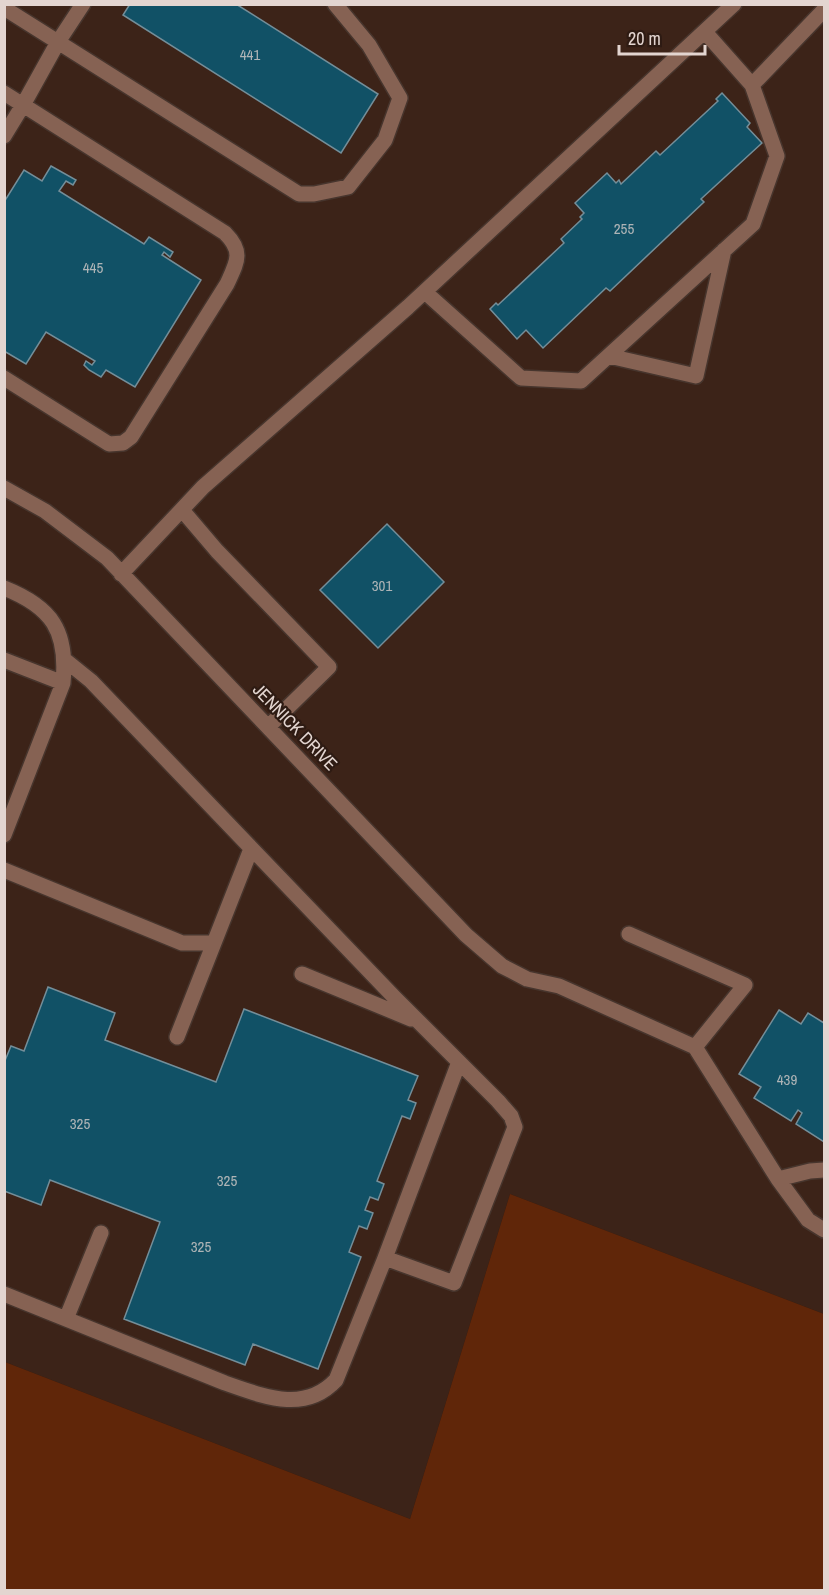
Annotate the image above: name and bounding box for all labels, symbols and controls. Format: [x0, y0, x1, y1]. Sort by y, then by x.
scale bar [619, 18, 704, 56]
text: 20 m [628, 26, 661, 51]
house number: 441 [240, 44, 260, 65]
house number: 255 [614, 218, 634, 239]
house number: 445 [83, 257, 103, 278]
house number: 301 [372, 575, 392, 596]
street label: JENNICK DRIVE [247, 678, 343, 776]
house number: 439 [777, 1069, 797, 1090]
house number: 325 [70, 1113, 90, 1134]
house number: 325 [217, 1170, 237, 1191]
house number: 325 [191, 1236, 211, 1257]

